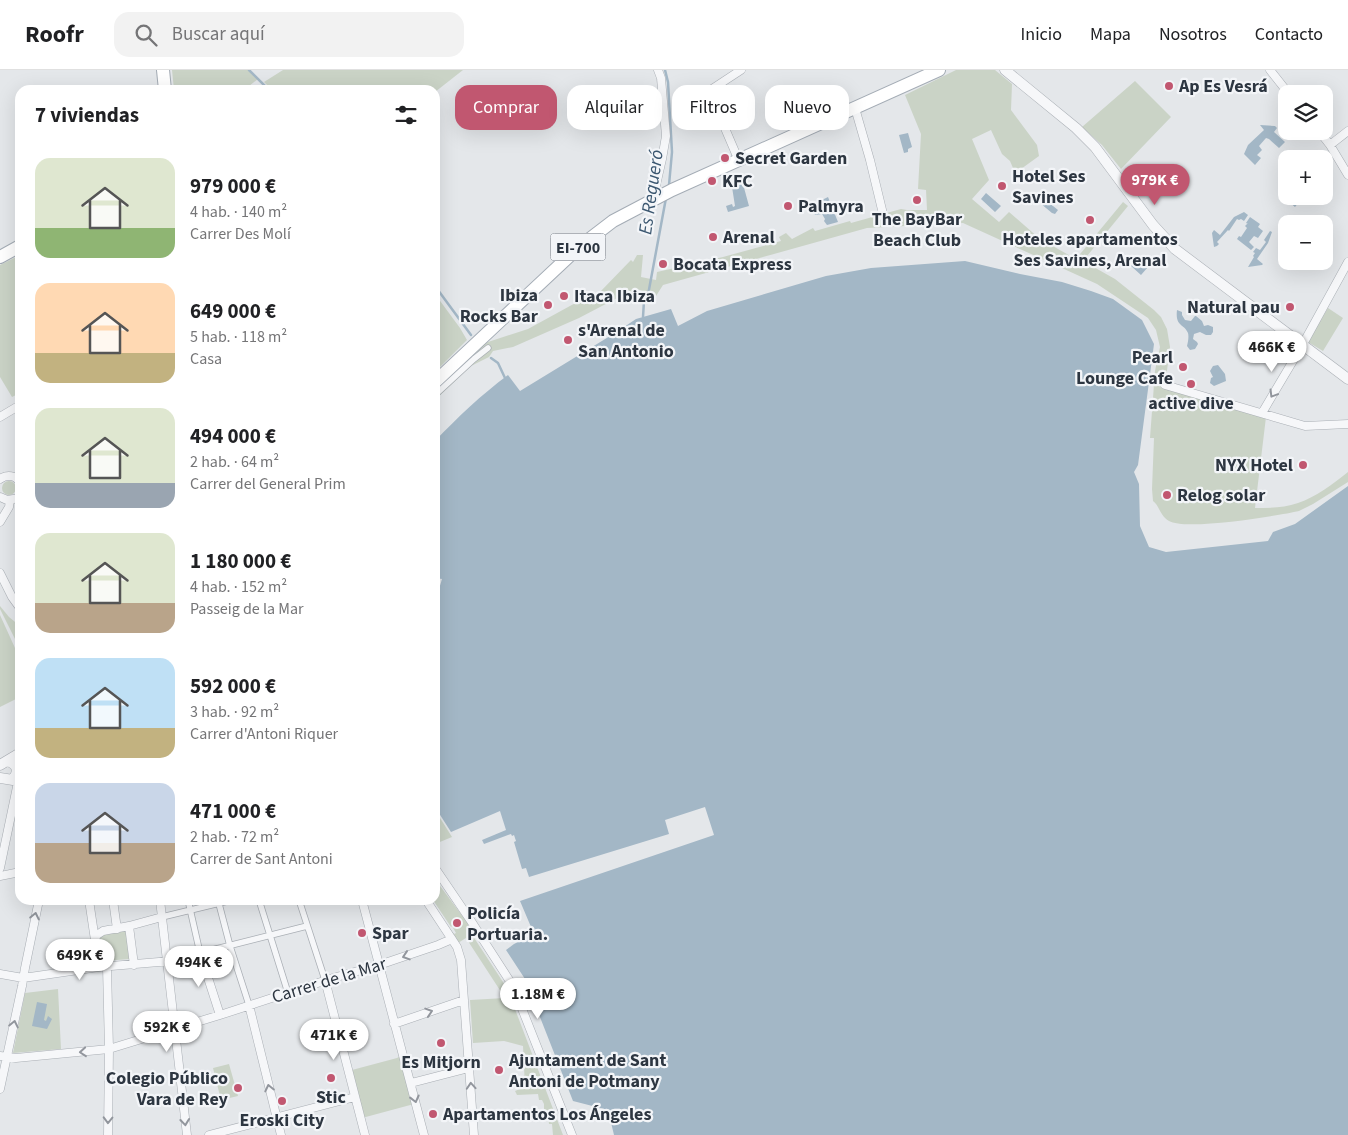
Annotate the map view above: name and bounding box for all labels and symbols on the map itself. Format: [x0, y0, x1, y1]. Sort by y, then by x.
place label: Ap Es Vesrá [1178, 74, 1268, 99]
marker: Ap Es Vesrá [1163, 80, 1175, 92]
place label: Secret Garden [735, 146, 847, 171]
water label: Es Regueró [632, 148, 671, 236]
marker: Secret Garden [719, 152, 731, 164]
place label: Hotel Ses Savines [1012, 164, 1086, 210]
pin: 979K € [1114, 164, 1196, 206]
place label: KFC [722, 169, 753, 194]
marker: KFC [706, 175, 718, 187]
marker: Hotel Ses Savines [996, 180, 1008, 192]
place label: Palmyra [798, 194, 864, 219]
marker: The BayBar Beach Club [911, 194, 923, 206]
marker: Palmyra [782, 200, 794, 212]
place label: The BayBar Beach Club [872, 207, 963, 253]
marker: Hoteles apartamentos Ses Savines, Arenal [1084, 214, 1096, 226]
place label: Arenal [722, 225, 775, 250]
place label: Hoteles apartamentos Ses Savines, Arenal [1002, 227, 1178, 273]
marker: Arenal [707, 231, 719, 243]
road number: EI-700 [550, 233, 606, 260]
place label: Bocata Express [673, 252, 792, 277]
marker: Bocata Express [657, 258, 669, 270]
place label: Ibiza Rocks Bar [460, 283, 539, 329]
place label: Itaca Ibiza [574, 284, 655, 309]
marker: Itaca Ibiza [558, 290, 570, 302]
place label: Natural pau [1187, 295, 1280, 320]
marker: Ibiza Rocks Bar [542, 299, 554, 311]
marker: Natural pau [1284, 301, 1296, 313]
place label: s'Arenal de San Antonio [578, 318, 674, 364]
pin: 466K € [1231, 330, 1313, 373]
marker: s'Arenal de San Antonio [562, 334, 574, 346]
place label: Pearl Lounge Cafe [1076, 345, 1173, 391]
marker: Pearl Lounge Cafe [1177, 361, 1189, 373]
marker: active dive [1185, 378, 1197, 390]
one-way arrow [1270, 388, 1280, 397]
place label: active dive [1148, 391, 1234, 416]
place label: NYX Hotel [1215, 453, 1293, 478]
marker: NYX Hotel [1297, 459, 1309, 471]
place label: Relog solar [1177, 483, 1266, 508]
marker: Relog solar [1161, 489, 1173, 501]
place label: Policía Portuaria. [467, 901, 548, 947]
one-way arrow [30, 912, 40, 921]
marker: Policía Portuaria. [451, 917, 463, 929]
place label: Spar [372, 921, 410, 946]
marker: Spar [356, 927, 368, 939]
pin: 649K € [39, 938, 121, 981]
pin: 494K € [158, 946, 240, 988]
one-way arrow [402, 950, 411, 960]
street label: Carrer de la Mar [269, 951, 390, 1010]
pin: 1.18M € [492, 978, 584, 1020]
one-way arrow [424, 1008, 433, 1018]
pin: 592K € [126, 1010, 208, 1053]
pin: 471K € [293, 1018, 375, 1061]
one-way arrow [8, 1020, 19, 1028]
marker: Es Mitjorn [435, 1037, 447, 1049]
one-way arrow [79, 1046, 87, 1057]
place label: Ajuntament de Sant Antoni de Potmany [508, 1048, 666, 1094]
place label: Es Mitjorn [401, 1050, 481, 1075]
marker: Ajuntament de Sant Antoni de Potmany [493, 1064, 505, 1076]
place label: Colegio Público Vara de Rey [106, 1066, 229, 1112]
marker: Stic [325, 1072, 337, 1084]
marker: Colegio Público Vara de Rey [232, 1082, 244, 1094]
one-way arrow [465, 1082, 476, 1090]
one-way arrow [264, 1083, 275, 1092]
place label: Stic [316, 1085, 346, 1110]
marker: Eroski City [276, 1095, 288, 1107]
one-way arrow [409, 1095, 420, 1104]
place label: Apartamentos Los Ángeles [442, 1102, 651, 1127]
place label: Eroski City [240, 1108, 325, 1133]
marker: Apartamentos Los Ángeles [427, 1108, 439, 1120]
one-way arrow [103, 1117, 113, 1125]
one-way arrow [179, 1118, 190, 1126]

